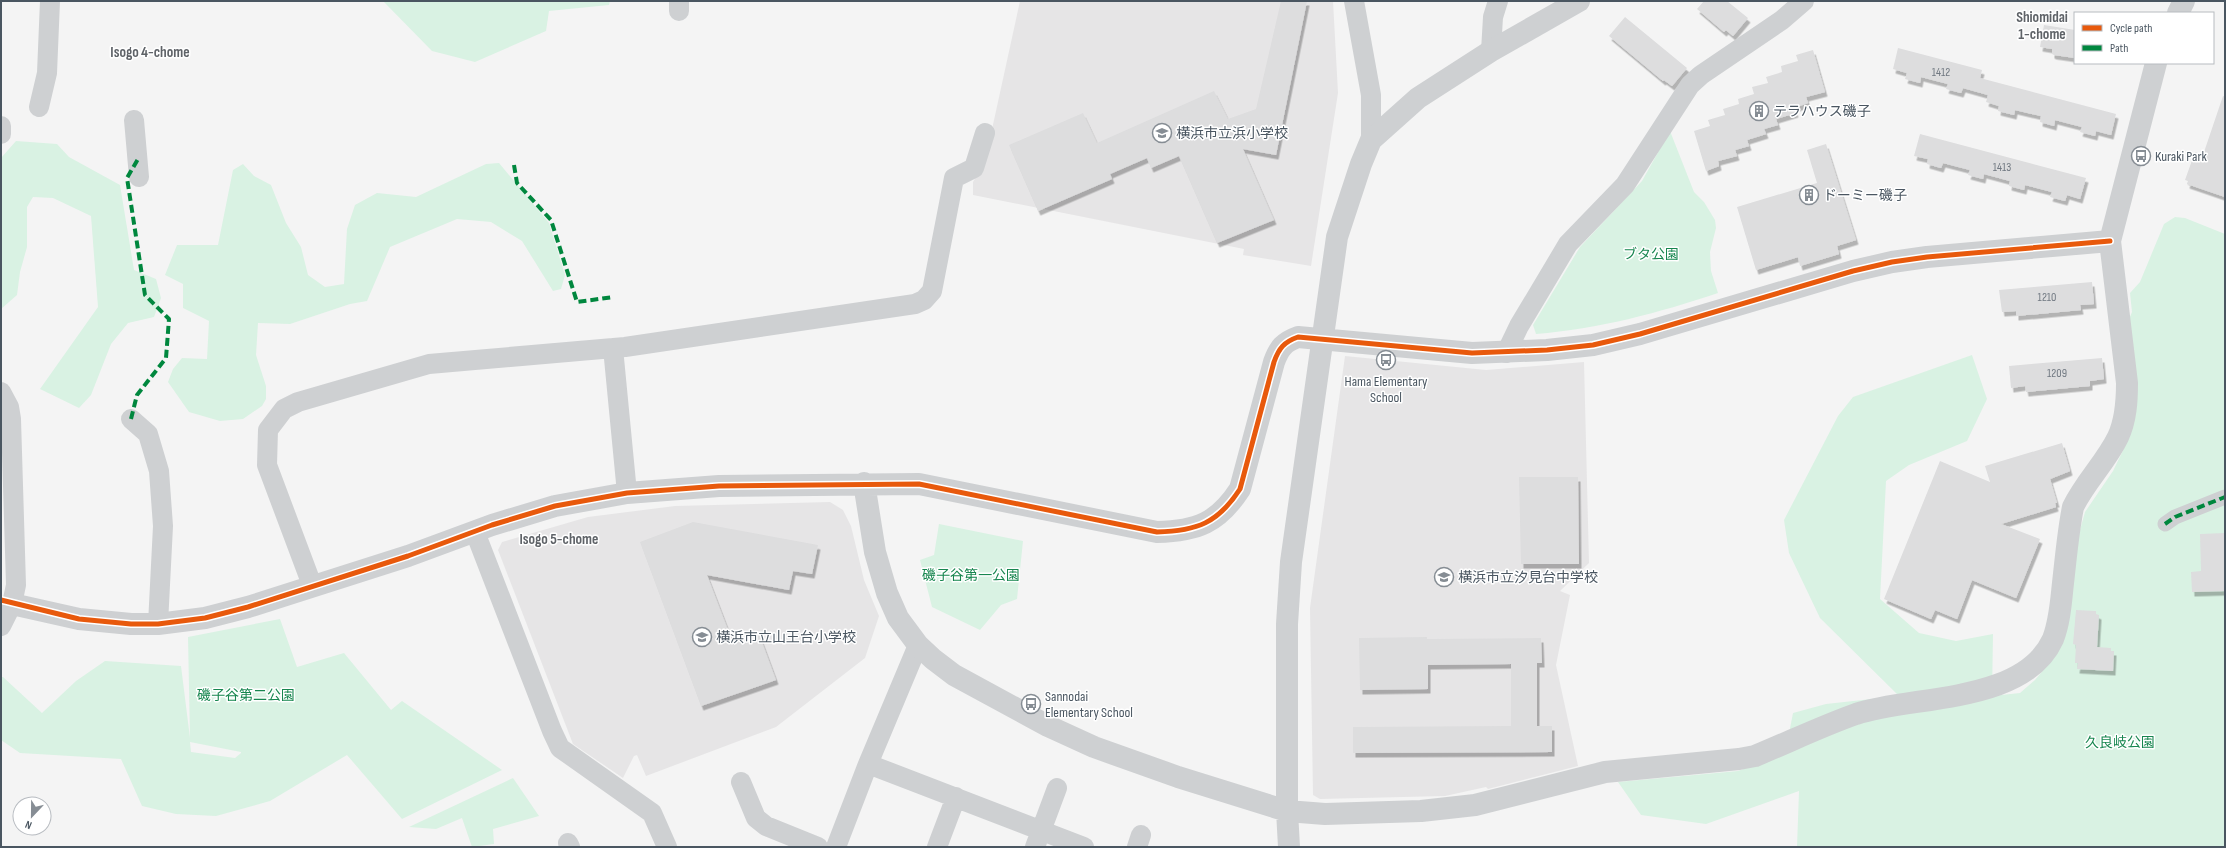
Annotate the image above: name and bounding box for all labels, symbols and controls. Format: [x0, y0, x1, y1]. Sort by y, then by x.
district label: Shiomidai 1-chome [2016, 8, 2068, 44]
legend [2074, 12, 2214, 64]
text: Cycle path [2110, 21, 2152, 36]
text: Path [2110, 41, 2128, 56]
district label: Isogo 4-chome [110, 43, 190, 62]
house number: 1412 [1932, 65, 1950, 80]
building icon: テラハウス磯子 [1748, 100, 1770, 122]
place label: テラハウス磯子 [1773, 103, 1871, 120]
school or university icon: 横浜市立浜小学校 [1151, 122, 1173, 144]
place label: 横浜市立浜小学校 [1176, 125, 1288, 142]
bus stop icon: Kuraki Park [2130, 145, 2152, 167]
place label: Kuraki Park [2155, 148, 2208, 165]
house number: 1413 [1993, 160, 2011, 175]
building icon: ドーミー磯子 [1798, 184, 1820, 206]
place label: ドーミー磯子 [1823, 187, 1907, 204]
park label: ブタ公園 [1623, 246, 1679, 263]
house number: 1210 [2038, 290, 2056, 305]
bus stop icon: Hama Elementary School [1375, 349, 1397, 371]
house number: 1209 [2047, 366, 2067, 381]
place label: Hama Elementary School [1345, 373, 1428, 406]
district label: Isogo 5-chome [520, 530, 598, 549]
school or university icon: 横浜市立汐見台中学校 [1433, 566, 1455, 588]
park label: 磯子谷第一公園 [922, 567, 1020, 584]
place label: 横浜市立汐見台中学校 [1458, 569, 1598, 586]
school or university icon: 横浜市立山王台小学校 [691, 626, 713, 648]
place label: 横浜市立山王台小学校 [716, 629, 856, 646]
park label: 磯子谷第二公園 [197, 687, 295, 704]
place label: Sannodai Elementary School [1045, 688, 1133, 721]
bus stop icon: Sannodai Elementary School [1020, 693, 1042, 715]
park label: 久良岐公園 [2085, 734, 2155, 751]
north arrow [12, 796, 52, 836]
text: N [23, 818, 34, 832]

